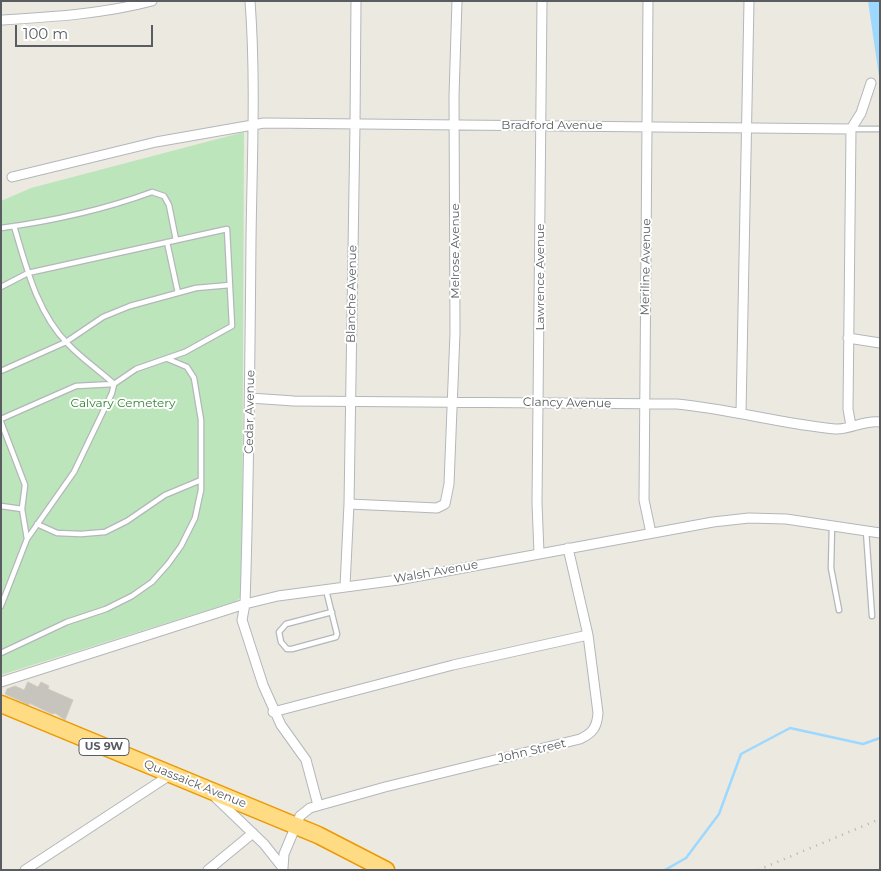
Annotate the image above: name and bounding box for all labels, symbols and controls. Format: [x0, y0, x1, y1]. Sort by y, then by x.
scale bar [18, 15, 155, 47]
text: 100 m [23, 24, 68, 43]
street label: Bradford Avenue [501, 118, 603, 132]
street label: Melrose Avenue [448, 203, 462, 299]
street label: Meriline Avenue [638, 218, 654, 316]
street label: Lawrence Avenue [533, 224, 547, 330]
street label: Blanche Avenue [344, 245, 360, 343]
street label: Cedar Avenue [242, 370, 258, 454]
street label: Clancy Avenue [523, 395, 611, 411]
park label: Calvary Cemetery [70, 396, 176, 410]
street label: Walsh Avenue [393, 557, 479, 587]
street label: John Street [497, 736, 567, 766]
road number: US 9W [79, 739, 129, 756]
street label: Quassaick Avenue [142, 757, 248, 811]

